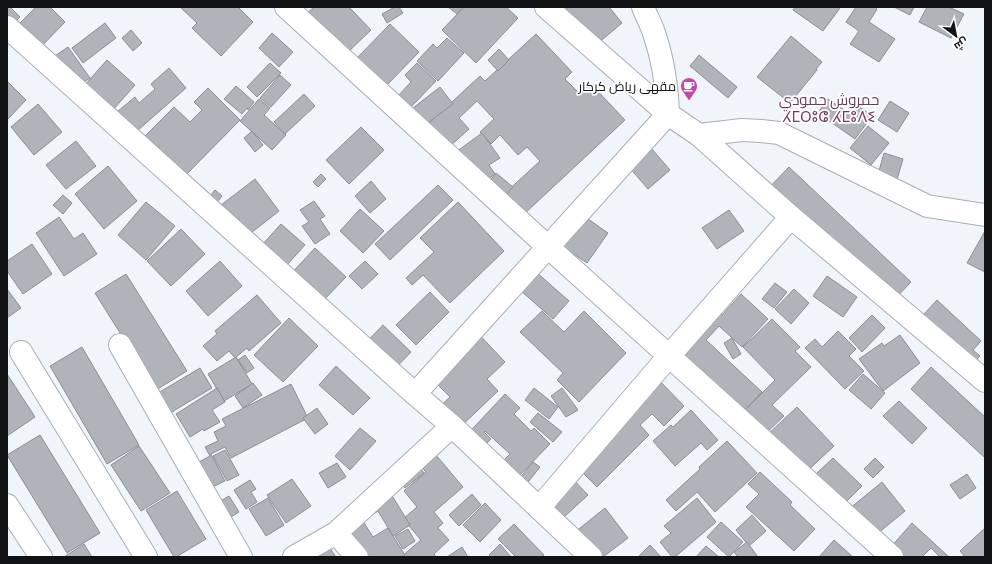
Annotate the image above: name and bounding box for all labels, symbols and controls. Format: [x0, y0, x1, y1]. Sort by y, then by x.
north arrow [936, 16, 976, 56]
text: ش [952, 35, 970, 53]
cafe icon: مقهى رياض كركار [679, 76, 699, 101]
place label: مقهى رياض كركار [578, 79, 676, 94]
district label: حمروش حمودي ⵃⵎⵔⵓⵛ ⵃⵎⵓⴷⵉ [779, 91, 879, 126]

